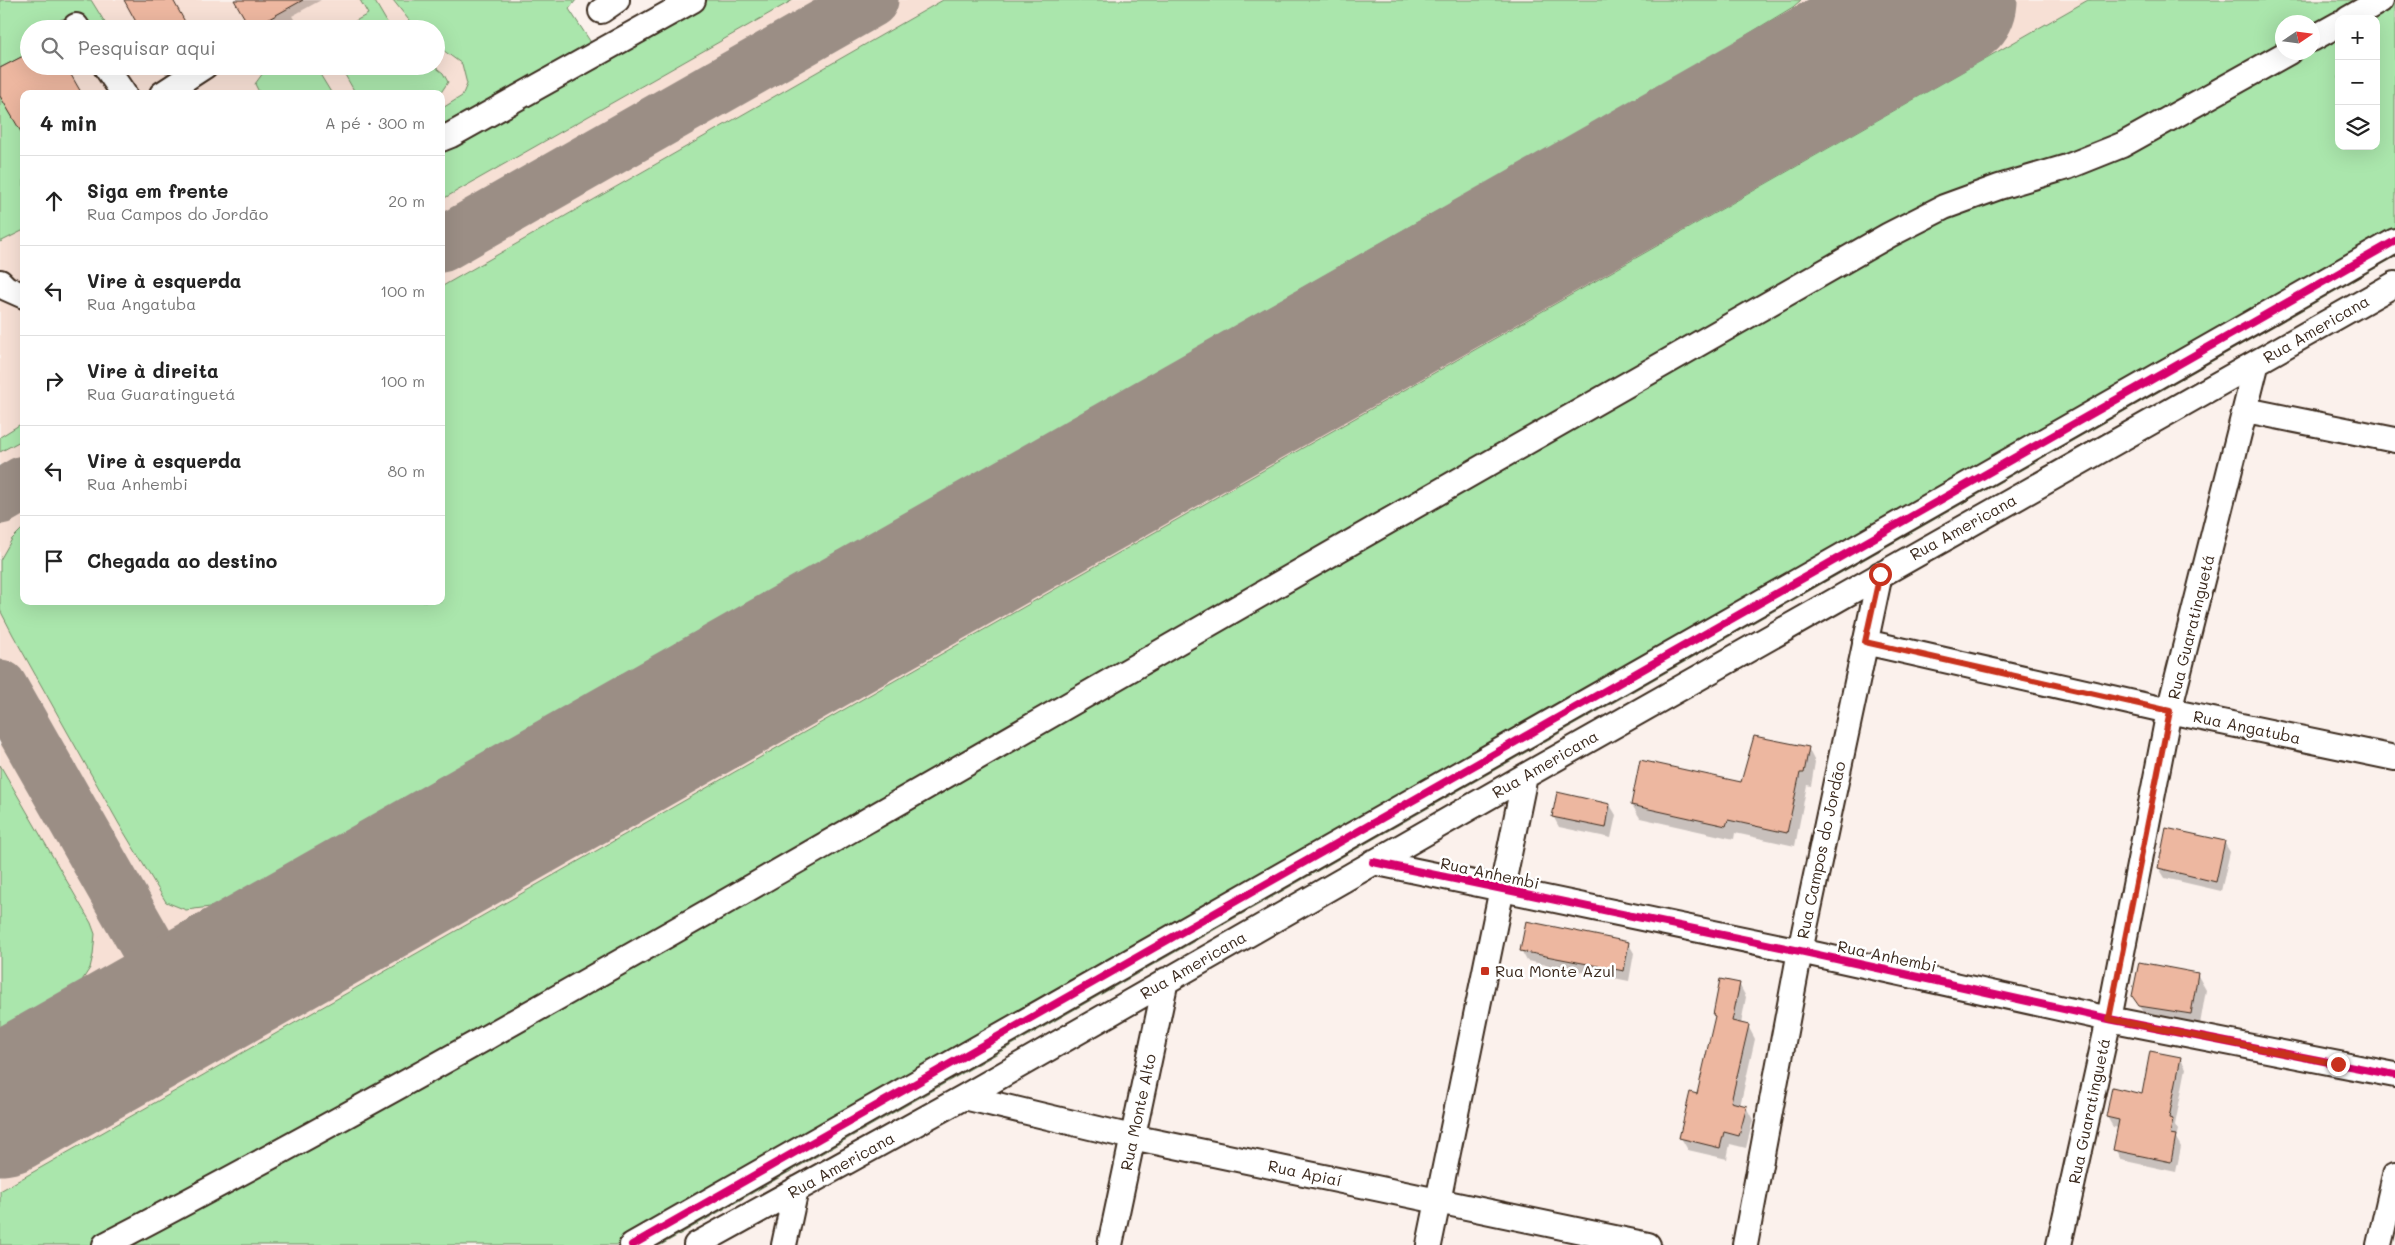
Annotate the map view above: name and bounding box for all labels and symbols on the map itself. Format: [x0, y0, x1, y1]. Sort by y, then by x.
north arrow [2275, 15, 2320, 60]
street label: Rua Americana [2259, 290, 2373, 367]
street label: Rua Americana [1906, 489, 2020, 565]
street label: Rua Guaratinguetá [2162, 552, 2219, 701]
route start [1869, 563, 1892, 586]
street label: Rua Angatuba [2191, 705, 2303, 748]
street label: Rua Americana [1488, 725, 1602, 802]
street label: Rua Campos do Jordão [1791, 759, 1850, 941]
street label: Rua Anhembi [1439, 852, 1542, 893]
street label: Rua Americana [1136, 926, 1250, 1003]
street label: Rua Anhembi [1836, 935, 1939, 976]
place label: Rua Monte Azul [1495, 960, 1615, 981]
marker: Rua Monte Azul [1479, 965, 1491, 977]
street label: Rua Guaratinguetá [2063, 1036, 2114, 1186]
street label: Rua Monte Alto [1115, 1052, 1160, 1172]
route end [2327, 1053, 2350, 1076]
street label: Rua Americana [784, 1127, 898, 1203]
street label: Rua Apiaí [1266, 1154, 1344, 1191]

